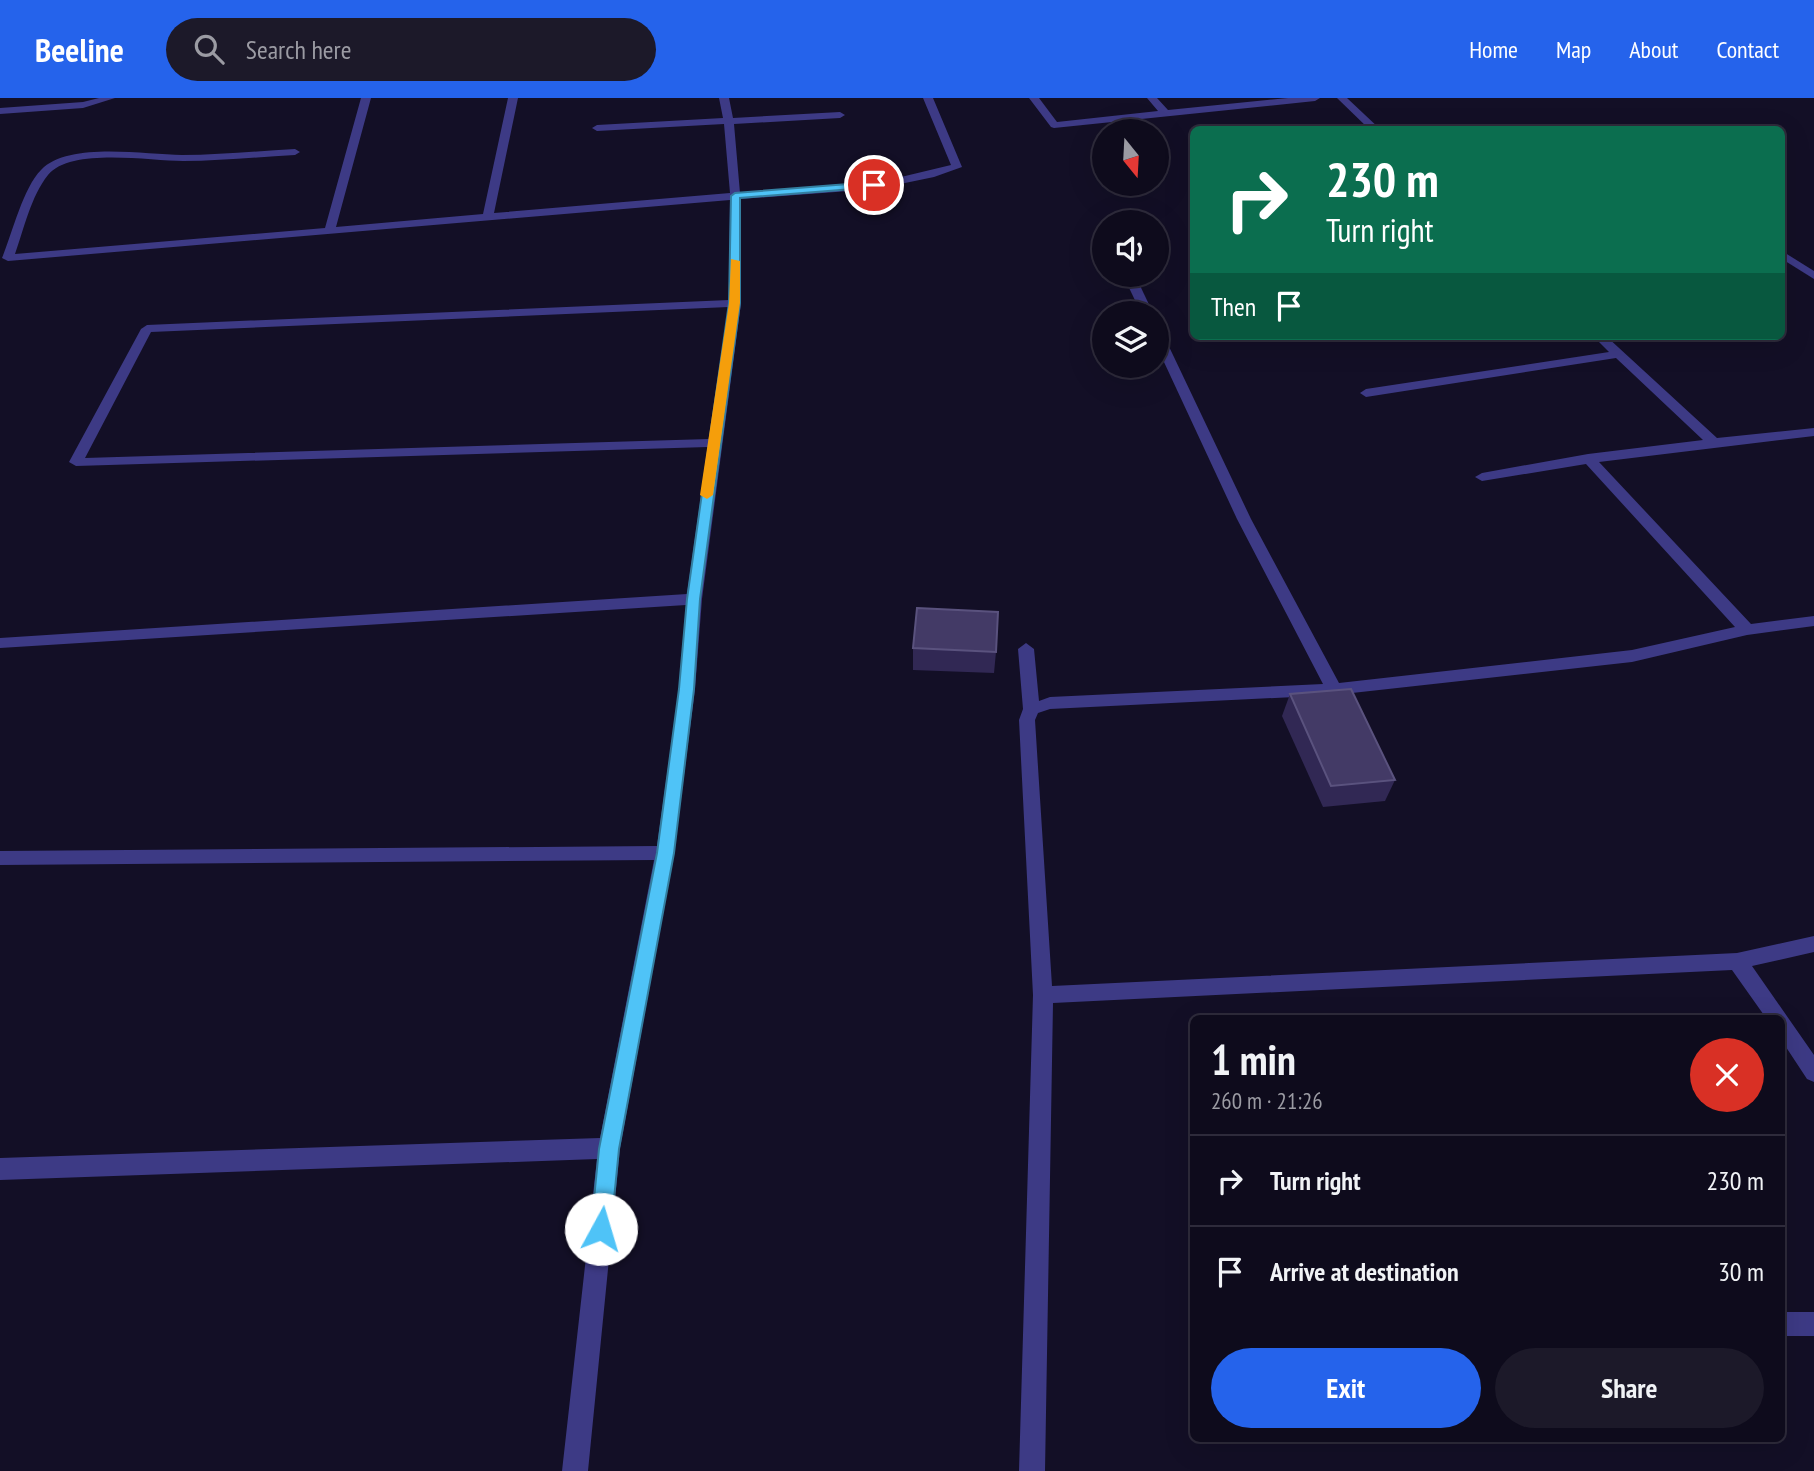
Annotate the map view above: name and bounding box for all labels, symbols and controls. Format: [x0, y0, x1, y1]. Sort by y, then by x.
search box [166, 18, 656, 81]
text: Beeline [35, 28, 124, 71]
icon: search [190, 30, 228, 68]
text: Search here [246, 33, 351, 66]
text: Home [1469, 34, 1518, 65]
text: Map [1556, 34, 1591, 65]
text: About [1629, 34, 1678, 65]
text: Contact [1716, 34, 1779, 65]
north arrow [1092, 119, 1169, 196]
map controls [1092, 119, 1169, 378]
text: 230 m [1326, 147, 1439, 211]
icon: right [1211, 154, 1302, 245]
pin [844, 155, 904, 215]
icon: arrive [855, 166, 893, 204]
text: Turn right [1326, 209, 1434, 251]
button: sound [1092, 210, 1169, 287]
icon: arrive [1270, 287, 1308, 325]
text: Then [1211, 290, 1256, 323]
button: layers [1092, 301, 1169, 378]
text: 1 min [1211, 1032, 1296, 1087]
button: close [1690, 1038, 1764, 1112]
text: 260 m · 21:26 [1211, 1086, 1323, 1115]
icon: right [1211, 1162, 1249, 1200]
text: Turn right [1270, 1164, 1361, 1197]
text: 230 m [1706, 1164, 1764, 1197]
position arrow [564, 1192, 638, 1266]
icon: arrive [1211, 1253, 1249, 1291]
text: Arrive at destination [1270, 1255, 1459, 1288]
text: 30 m [1718, 1255, 1764, 1288]
button: Exit [1211, 1348, 1481, 1428]
button: Share [1495, 1348, 1764, 1428]

